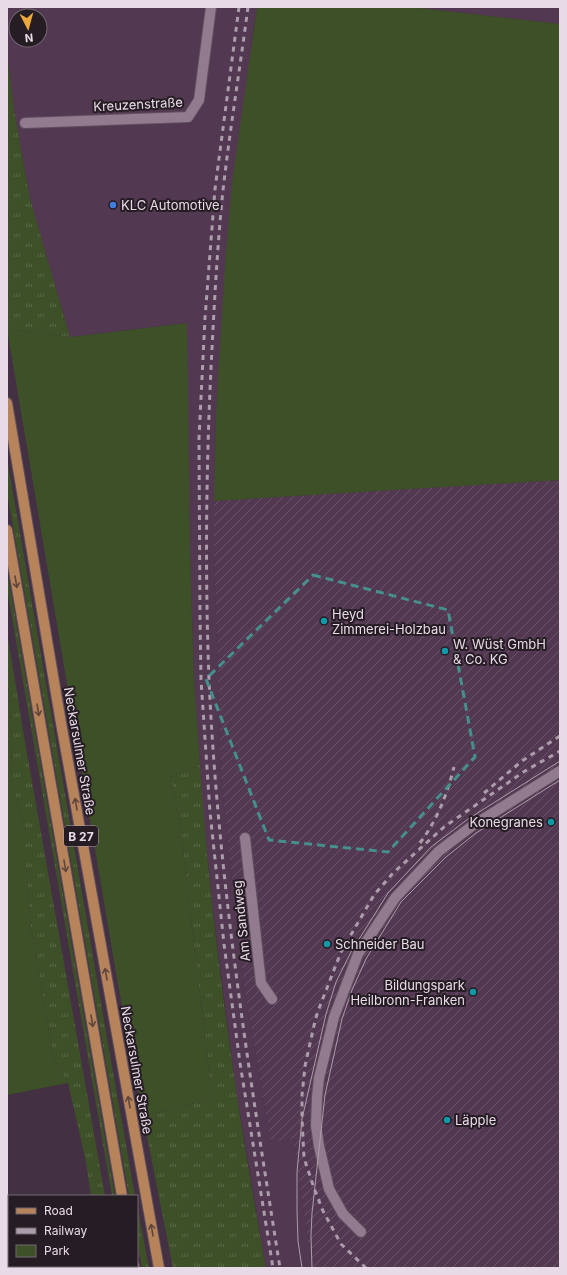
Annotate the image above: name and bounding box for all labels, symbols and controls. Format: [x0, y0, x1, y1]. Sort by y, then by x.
north arrow [8, 8, 48, 48]
text: N [24, 31, 34, 45]
street label: Kreuzenstraße [93, 94, 183, 114]
place label: KLC Automotive [121, 197, 220, 213]
marker: KLC Automotive [108, 200, 118, 210]
one-way arrow [12, 575, 20, 588]
place label: Heyd Zimmerei-Holzbau [332, 606, 446, 637]
marker: Heyd Zimmerei-Holzbau [319, 616, 329, 626]
place label: W. Wüst GmbH & Co. KG [453, 636, 546, 667]
marker: W. Wüst GmbH & Co. KG [440, 646, 450, 656]
street label: Neckarsulmer Straße [61, 686, 99, 816]
one-way arrow [34, 703, 42, 716]
one-way arrow [72, 798, 80, 811]
place label: Konegranes [469, 814, 543, 830]
marker: Konegranes [546, 817, 556, 827]
road number: B 27 [64, 826, 98, 846]
one-way arrow [61, 859, 69, 872]
street label: Am Sandweg [229, 880, 253, 962]
place label: Schneider Bau [335, 936, 424, 952]
marker: Schneider Bau [322, 939, 332, 949]
one-way arrow [102, 968, 110, 981]
place label: Bildungspark Heilbronn-Franken [350, 977, 465, 1008]
marker: Bildungspark Heilbronn-Franken [468, 987, 478, 997]
street label: Neckarsulmer Straße [118, 1005, 156, 1135]
one-way arrow [88, 1015, 96, 1028]
one-way arrow [125, 1096, 133, 1109]
place label: Läpple [455, 1112, 496, 1128]
marker: Läpple [442, 1115, 452, 1125]
legend [8, 1195, 138, 1267]
text: Road [44, 1203, 73, 1218]
text: Railway [44, 1223, 88, 1238]
one-way arrow [148, 1224, 156, 1237]
text: Park [44, 1243, 70, 1258]

